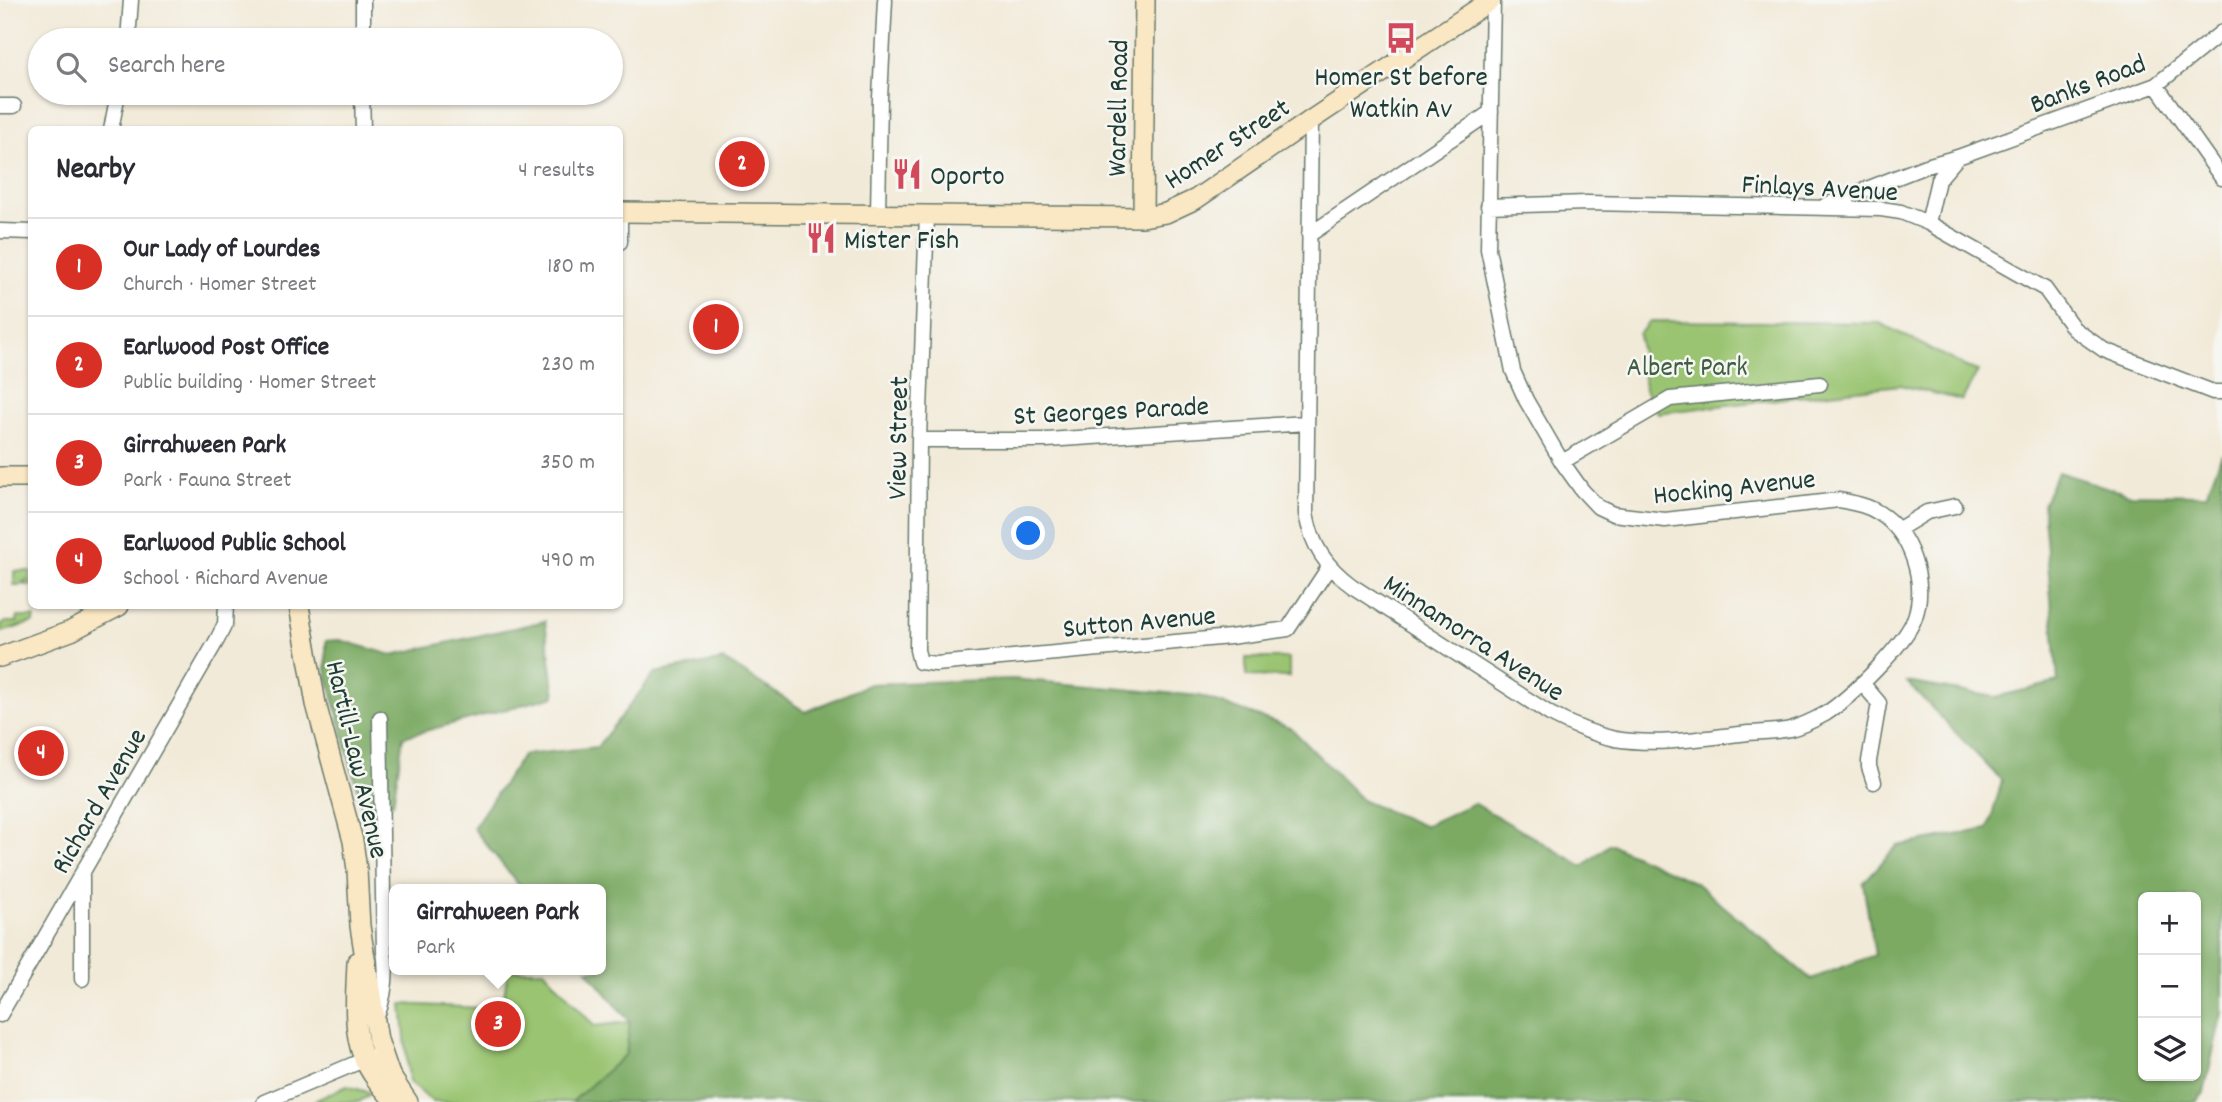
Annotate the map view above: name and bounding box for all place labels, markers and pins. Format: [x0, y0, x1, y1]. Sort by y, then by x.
bus stop icon: Homer St before Watkin Av [1384, 21, 1418, 55]
place label: Homer St before Watkin Av [1314, 60, 1488, 132]
pin: 2 [719, 138, 765, 190]
restaurant icon: Oporto [890, 157, 924, 191]
place label: Oporto [930, 159, 1005, 199]
restaurant icon: Mister Fish [804, 221, 838, 255]
place label: Mister Fish [844, 223, 959, 263]
pin: 1 [693, 301, 739, 353]
pin: 4 [18, 727, 64, 779]
pin: 3 [475, 998, 521, 1050]

